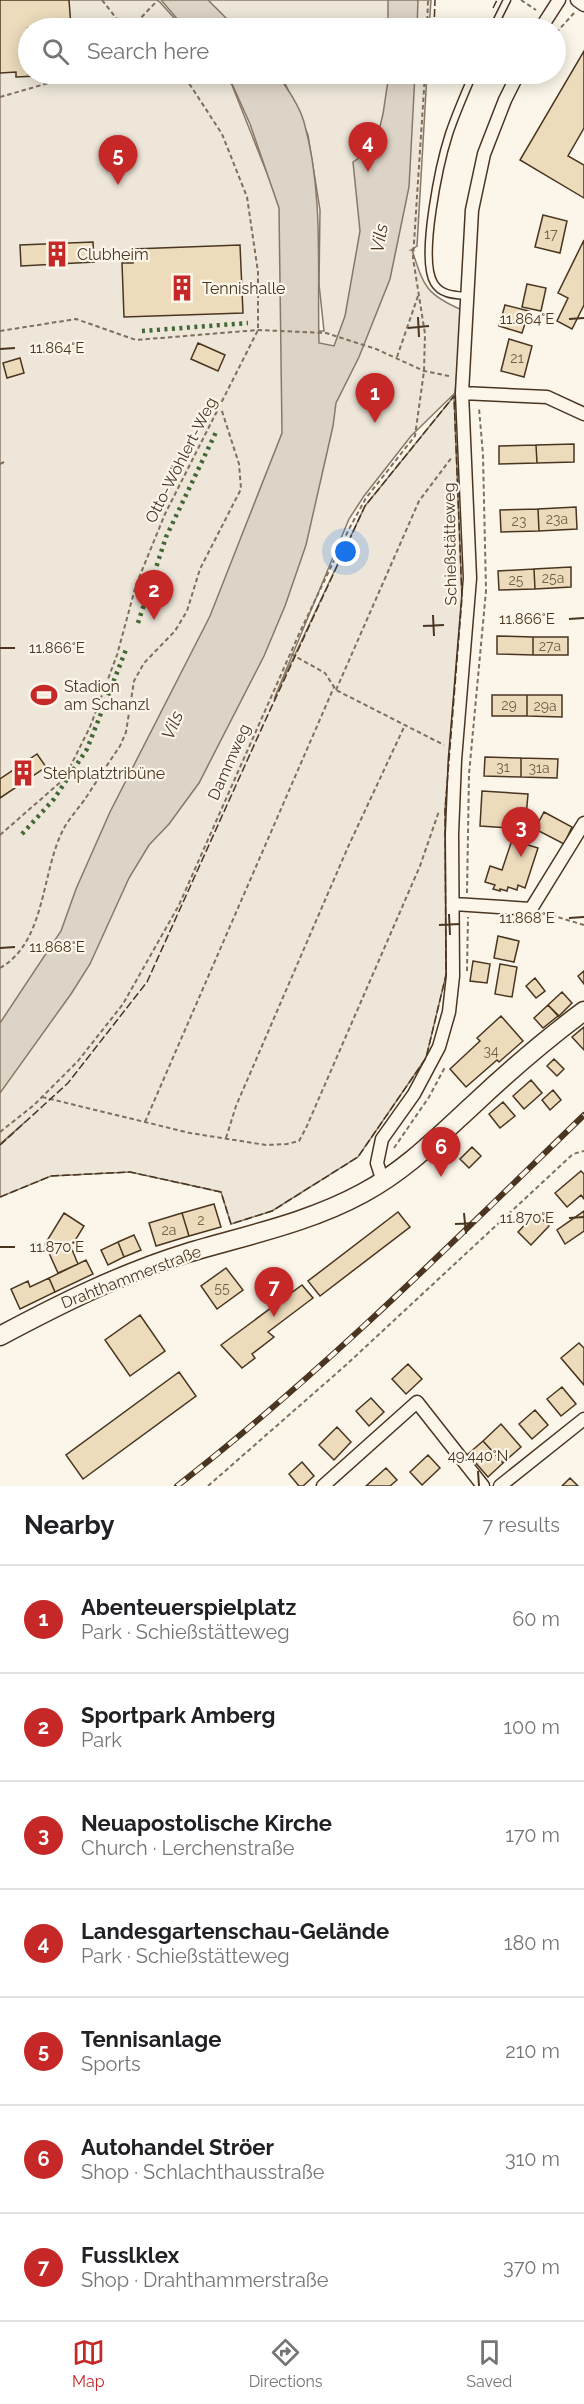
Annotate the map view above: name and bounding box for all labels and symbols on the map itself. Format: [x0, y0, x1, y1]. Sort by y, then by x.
pin: 4 [348, 122, 388, 172]
pin: 5 [98, 136, 138, 185]
water label: Vils [366, 221, 392, 254]
house number: 17 [544, 226, 558, 242]
building icon: Clubheim [42, 239, 72, 269]
place label: Clubheim [77, 245, 149, 264]
building icon: Tennishalle [167, 273, 197, 303]
place label: Tennishalle [202, 279, 285, 298]
text: 11.864°E [500, 310, 554, 328]
text: 11.864°E [30, 339, 84, 357]
house number: 21 [510, 350, 524, 366]
pin: 1 [356, 374, 394, 423]
street label: Otto-Wöhlert-Weg [141, 394, 221, 526]
street label: Schießstätteweg [439, 482, 461, 606]
house number: 23a [546, 511, 568, 527]
house number: 23 [512, 513, 526, 529]
your location [331, 537, 360, 566]
pin: 2 [134, 570, 174, 620]
house number: 25a [542, 570, 564, 586]
house number: 25 [509, 572, 524, 588]
text: 11.866°E [499, 610, 555, 628]
house number: 27a [539, 638, 561, 654]
text: 11.866°E [29, 639, 85, 657]
place label: Stadion am Schanzl [64, 677, 150, 714]
sports icon: Stadion am Schanzl [29, 680, 59, 710]
house number: 29 [501, 697, 517, 713]
house number: 29a [533, 698, 557, 714]
water label: Vils [157, 707, 187, 742]
street label: Dammweg [204, 721, 254, 803]
building icon: Stehplatztribüne [8, 758, 38, 788]
house number: 31 [496, 759, 510, 775]
house number: 31a [528, 760, 550, 776]
place label: Stehplatztribüne [43, 764, 165, 783]
pin: 3 [502, 808, 540, 857]
text: 11.868°E [499, 909, 555, 927]
text: 11.868°E [29, 938, 85, 956]
house number: 34 [483, 1043, 499, 1059]
pin: 6 [422, 1128, 460, 1177]
text: 11.870°E [500, 1209, 554, 1227]
house number: 2 [197, 1212, 205, 1228]
house number: 2a [162, 1222, 176, 1238]
text: 11.870°E [30, 1238, 84, 1256]
street label: Drahthammerstraße [58, 1242, 204, 1312]
pin: 7 [254, 1268, 294, 1317]
house number: 55 [214, 1280, 230, 1296]
text: 49.440°N [448, 1447, 508, 1465]

